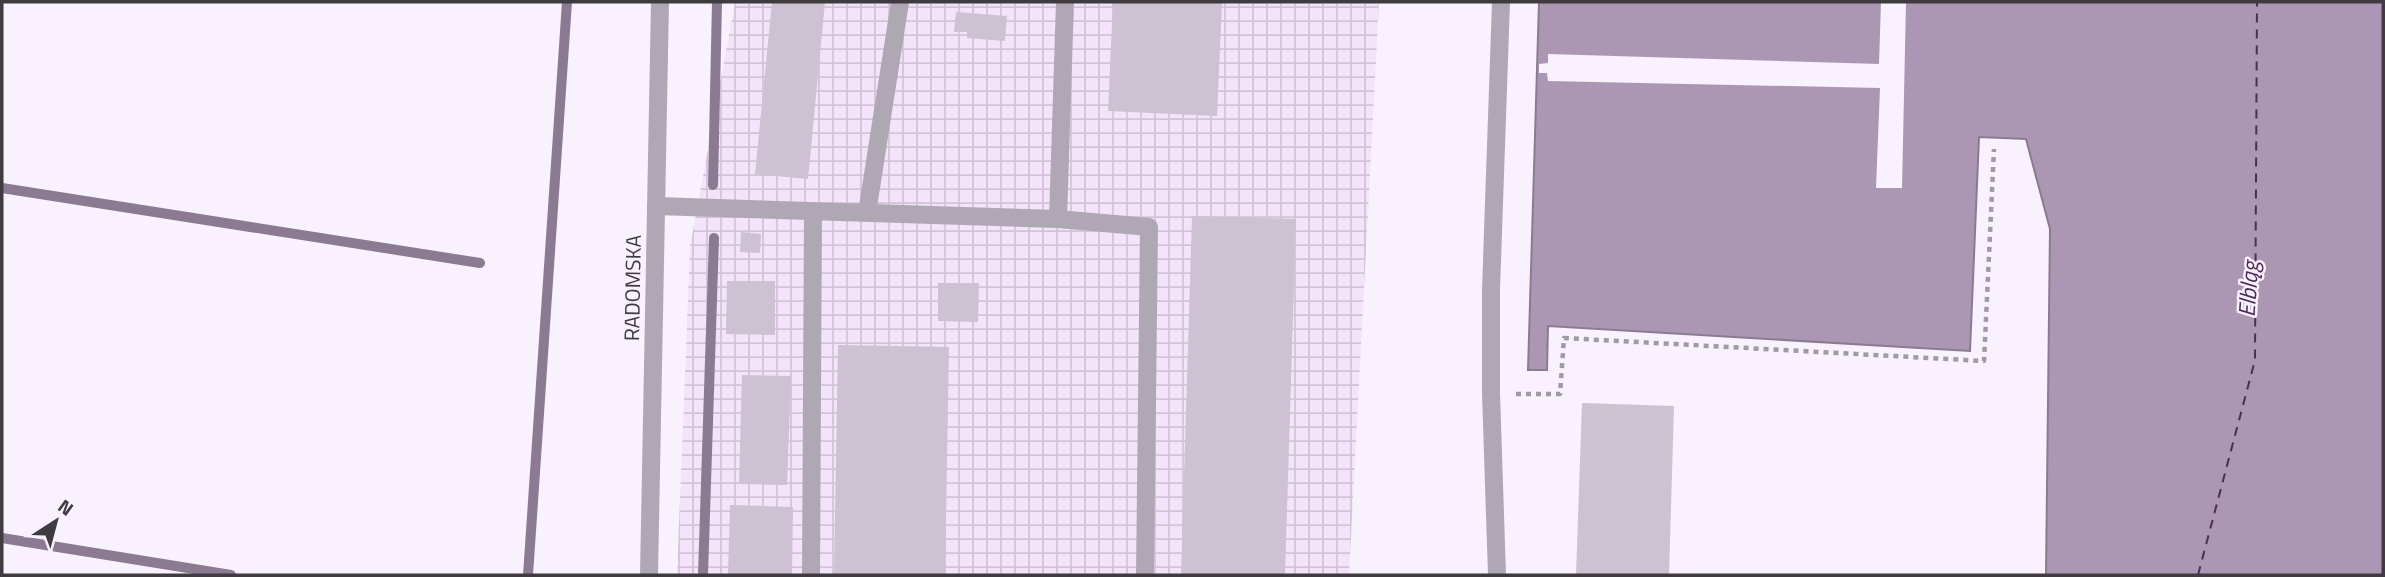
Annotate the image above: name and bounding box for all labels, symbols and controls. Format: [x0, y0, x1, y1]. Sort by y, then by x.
street label: RADOMSKA [615, 234, 649, 341]
water label: Elbląg [2229, 258, 2268, 318]
north arrow [21, 486, 91, 556]
text: N [52, 491, 80, 522]

